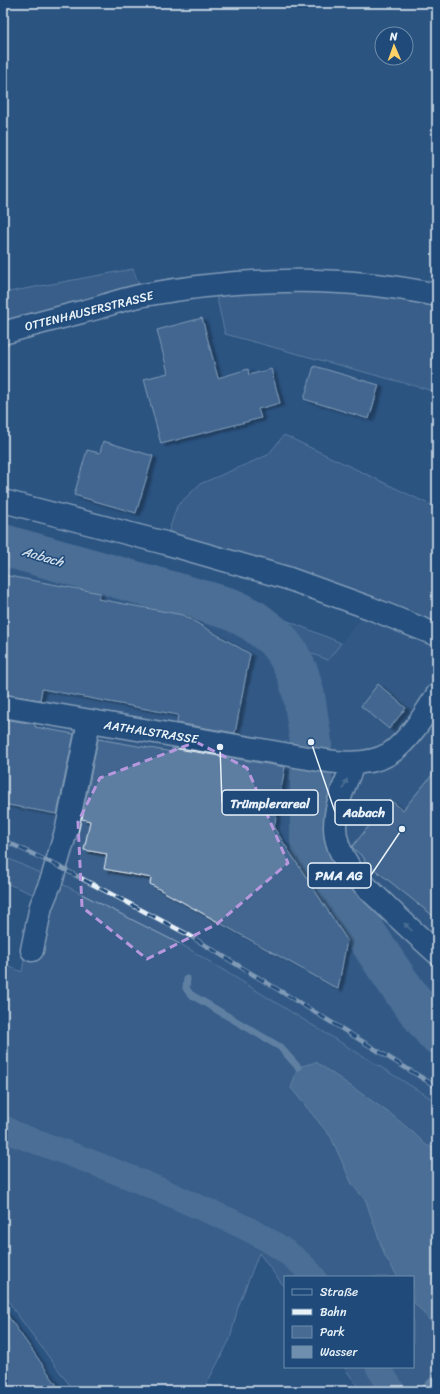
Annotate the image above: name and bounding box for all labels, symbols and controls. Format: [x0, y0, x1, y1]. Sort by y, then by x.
north arrow [374, 26, 414, 66]
text: N [389, 27, 398, 46]
street label: OTTENHAUSERSTRASSE [22, 284, 157, 338]
water label: Aabach [19, 539, 67, 574]
street label: AATHALSTRASSE [101, 714, 201, 750]
one-way arrow [342, 777, 348, 789]
callout: Trümplerareal [222, 790, 318, 815]
text: Trümplerareal [230, 792, 311, 815]
callout: Aabach [335, 800, 393, 825]
text: Aabach [342, 801, 385, 824]
callout: PMA AG [308, 863, 371, 888]
text: PMA AG [315, 864, 363, 887]
one-way arrow [403, 923, 413, 932]
legend [284, 1276, 414, 1368]
text: Straße [320, 1281, 358, 1303]
text: Bahn [320, 1301, 347, 1323]
text: Park [320, 1321, 345, 1343]
text: Wasser [320, 1341, 358, 1363]

